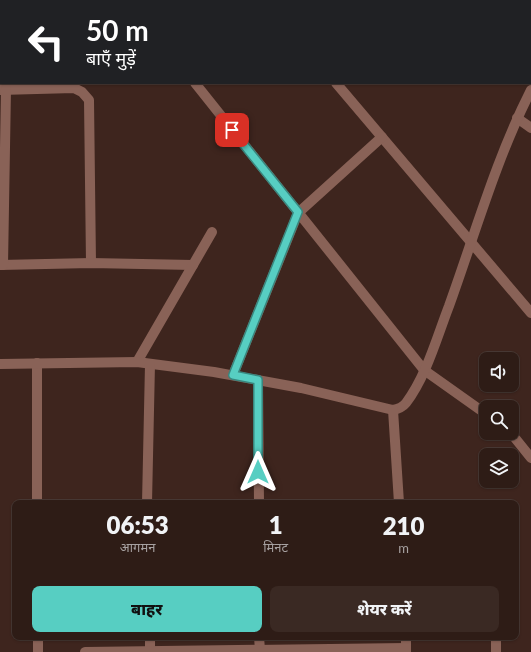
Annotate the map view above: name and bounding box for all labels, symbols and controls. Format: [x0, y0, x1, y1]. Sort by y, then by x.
text: 50 m [86, 13, 149, 47]
icon: left [20, 16, 72, 68]
text: बाएँ मुड़ें [86, 47, 136, 69]
pin [215, 113, 249, 147]
icon: arrive [221, 119, 243, 141]
map controls [479, 352, 519, 488]
button: sound [479, 352, 519, 392]
button: search [479, 400, 519, 440]
button: layers [479, 448, 519, 488]
position arrow [237, 451, 279, 493]
text: 06:53 [107, 510, 169, 539]
text: 1 [269, 510, 283, 539]
text: 210 [383, 511, 424, 540]
text: आगमन [120, 539, 155, 555]
text: मिनट [263, 539, 288, 555]
text: m [398, 540, 409, 556]
button: बाहर [32, 586, 262, 632]
button: शेयर करें [270, 586, 499, 632]

